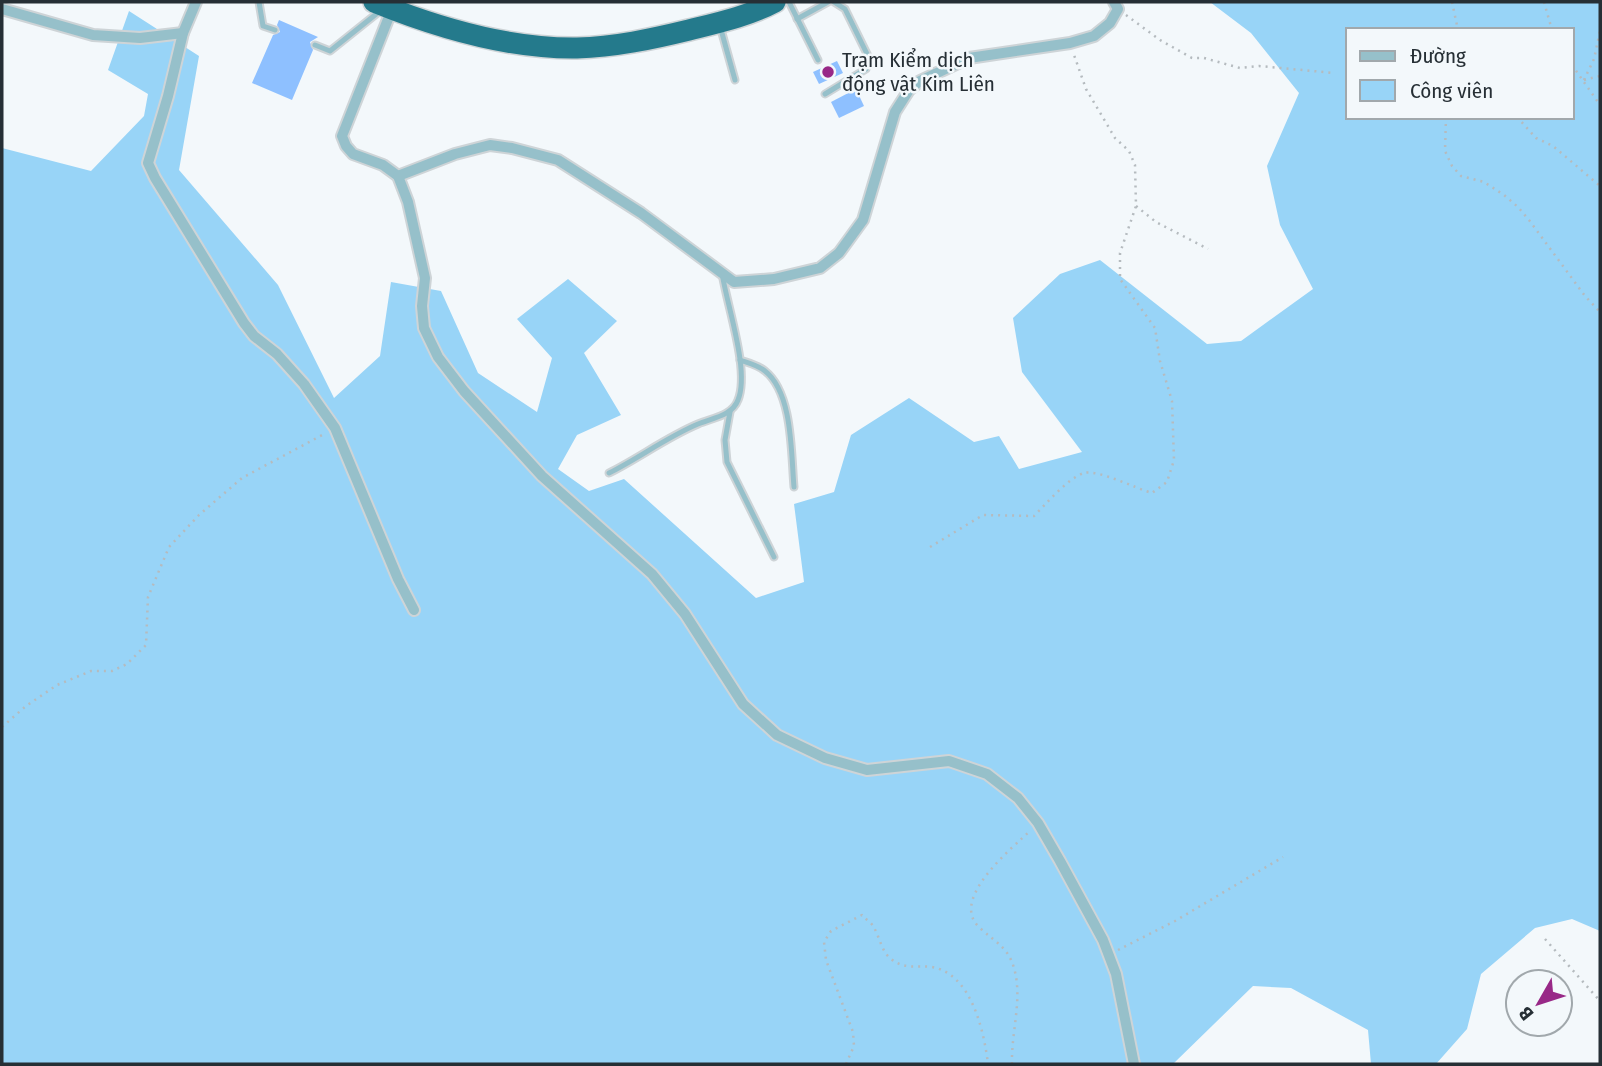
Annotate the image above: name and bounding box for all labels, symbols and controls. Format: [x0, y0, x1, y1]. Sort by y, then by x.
legend [1346, 28, 1574, 119]
text: Đường [1410, 43, 1466, 69]
place label: Trạm Kiểm dịch động vật Kim Liên [842, 47, 995, 97]
marker: Trạm Kiểm dịch động vật Kim Liên [820, 64, 836, 80]
text: Công viên [1410, 78, 1493, 104]
north arrow [1504, 968, 1574, 1038]
text: B [1514, 1002, 1538, 1025]

